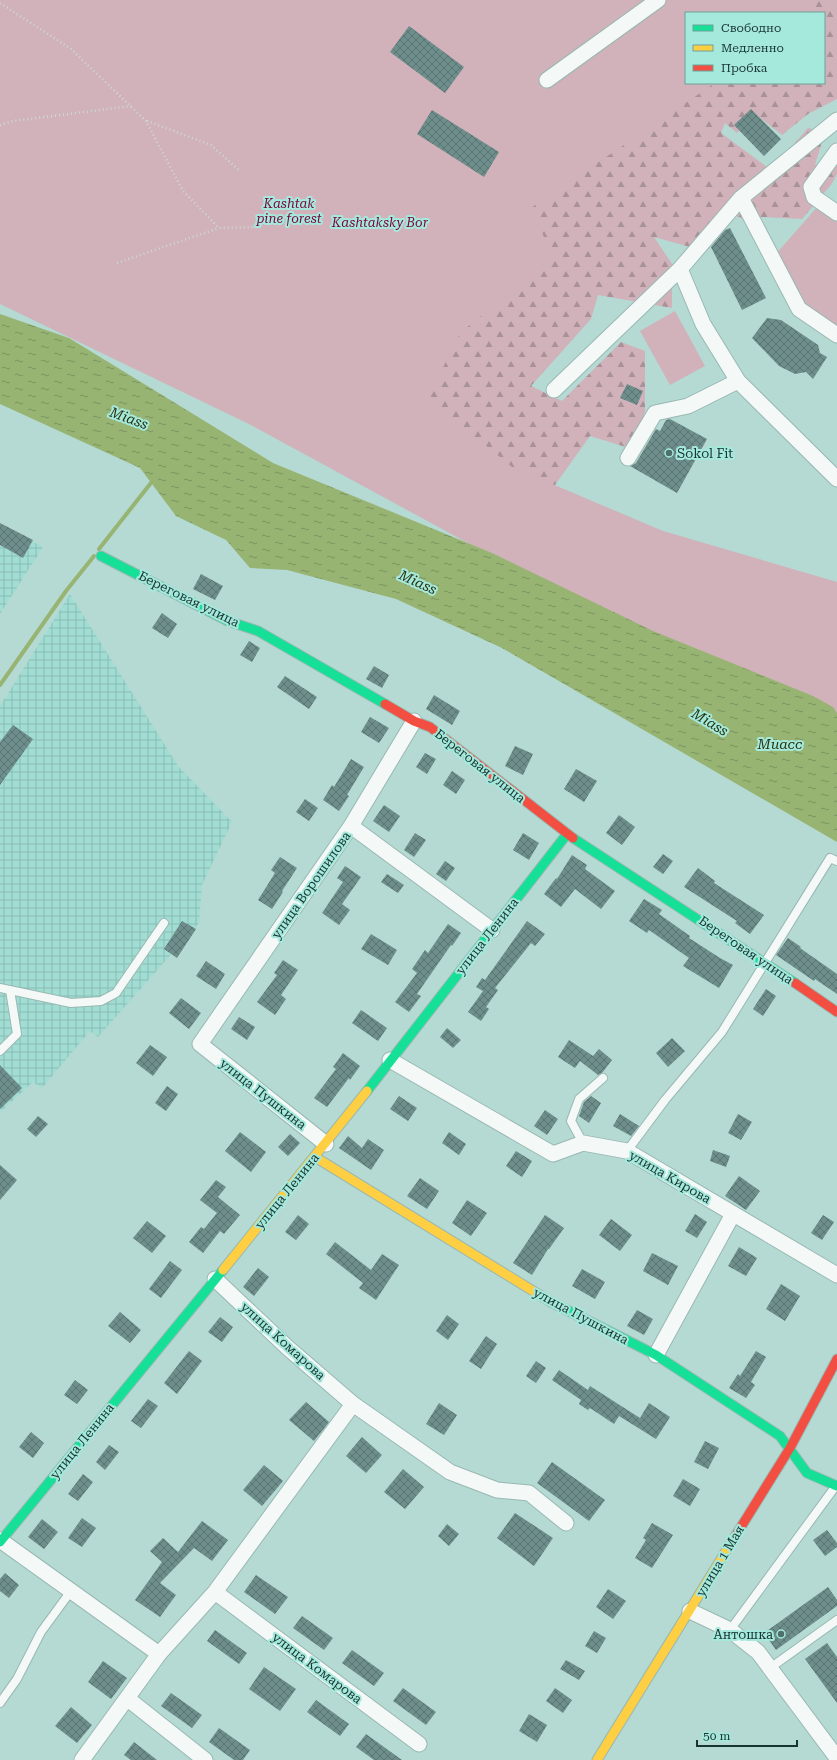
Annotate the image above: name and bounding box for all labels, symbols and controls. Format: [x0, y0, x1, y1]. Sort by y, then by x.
legend [685, 12, 825, 84]
text: Свободно [721, 21, 781, 35]
text: Медленно [721, 41, 784, 55]
text: Пробка [721, 61, 768, 75]
park label: Kashtak pine forest [255, 196, 322, 226]
park label: Kashtaksky Bor [331, 215, 429, 230]
water label: Miass [107, 403, 151, 432]
place label: Sokol Fit [677, 446, 733, 461]
marker: Sokol Fit [664, 448, 674, 458]
water label: Miass [396, 566, 440, 597]
street label: Береговая улица [136, 568, 242, 630]
water label: Miass [688, 705, 731, 739]
street label: Береговая улица [432, 726, 528, 806]
water label: Миасс [757, 736, 803, 752]
street label: улица Ворошилова [268, 828, 354, 942]
street label: улица Ленина [452, 895, 522, 977]
street label: Береговая улица [696, 913, 796, 987]
street label: улица Пушкина [217, 1056, 309, 1132]
street label: улица Кирова [626, 1148, 714, 1206]
street label: улица Ленина [252, 1150, 322, 1232]
street label: улица Пушкина [531, 1285, 631, 1347]
street label: улица Комарова [238, 1299, 328, 1383]
street label: улица Ленина [47, 1400, 117, 1482]
street label: улица 1 Мая [693, 1523, 747, 1599]
place label: Антошка [714, 1627, 773, 1642]
street label: улица Комарова [269, 1629, 365, 1707]
marker: Антошка [776, 1629, 786, 1639]
scale bar [697, 1722, 797, 1748]
text: 50 m [703, 1729, 730, 1743]

